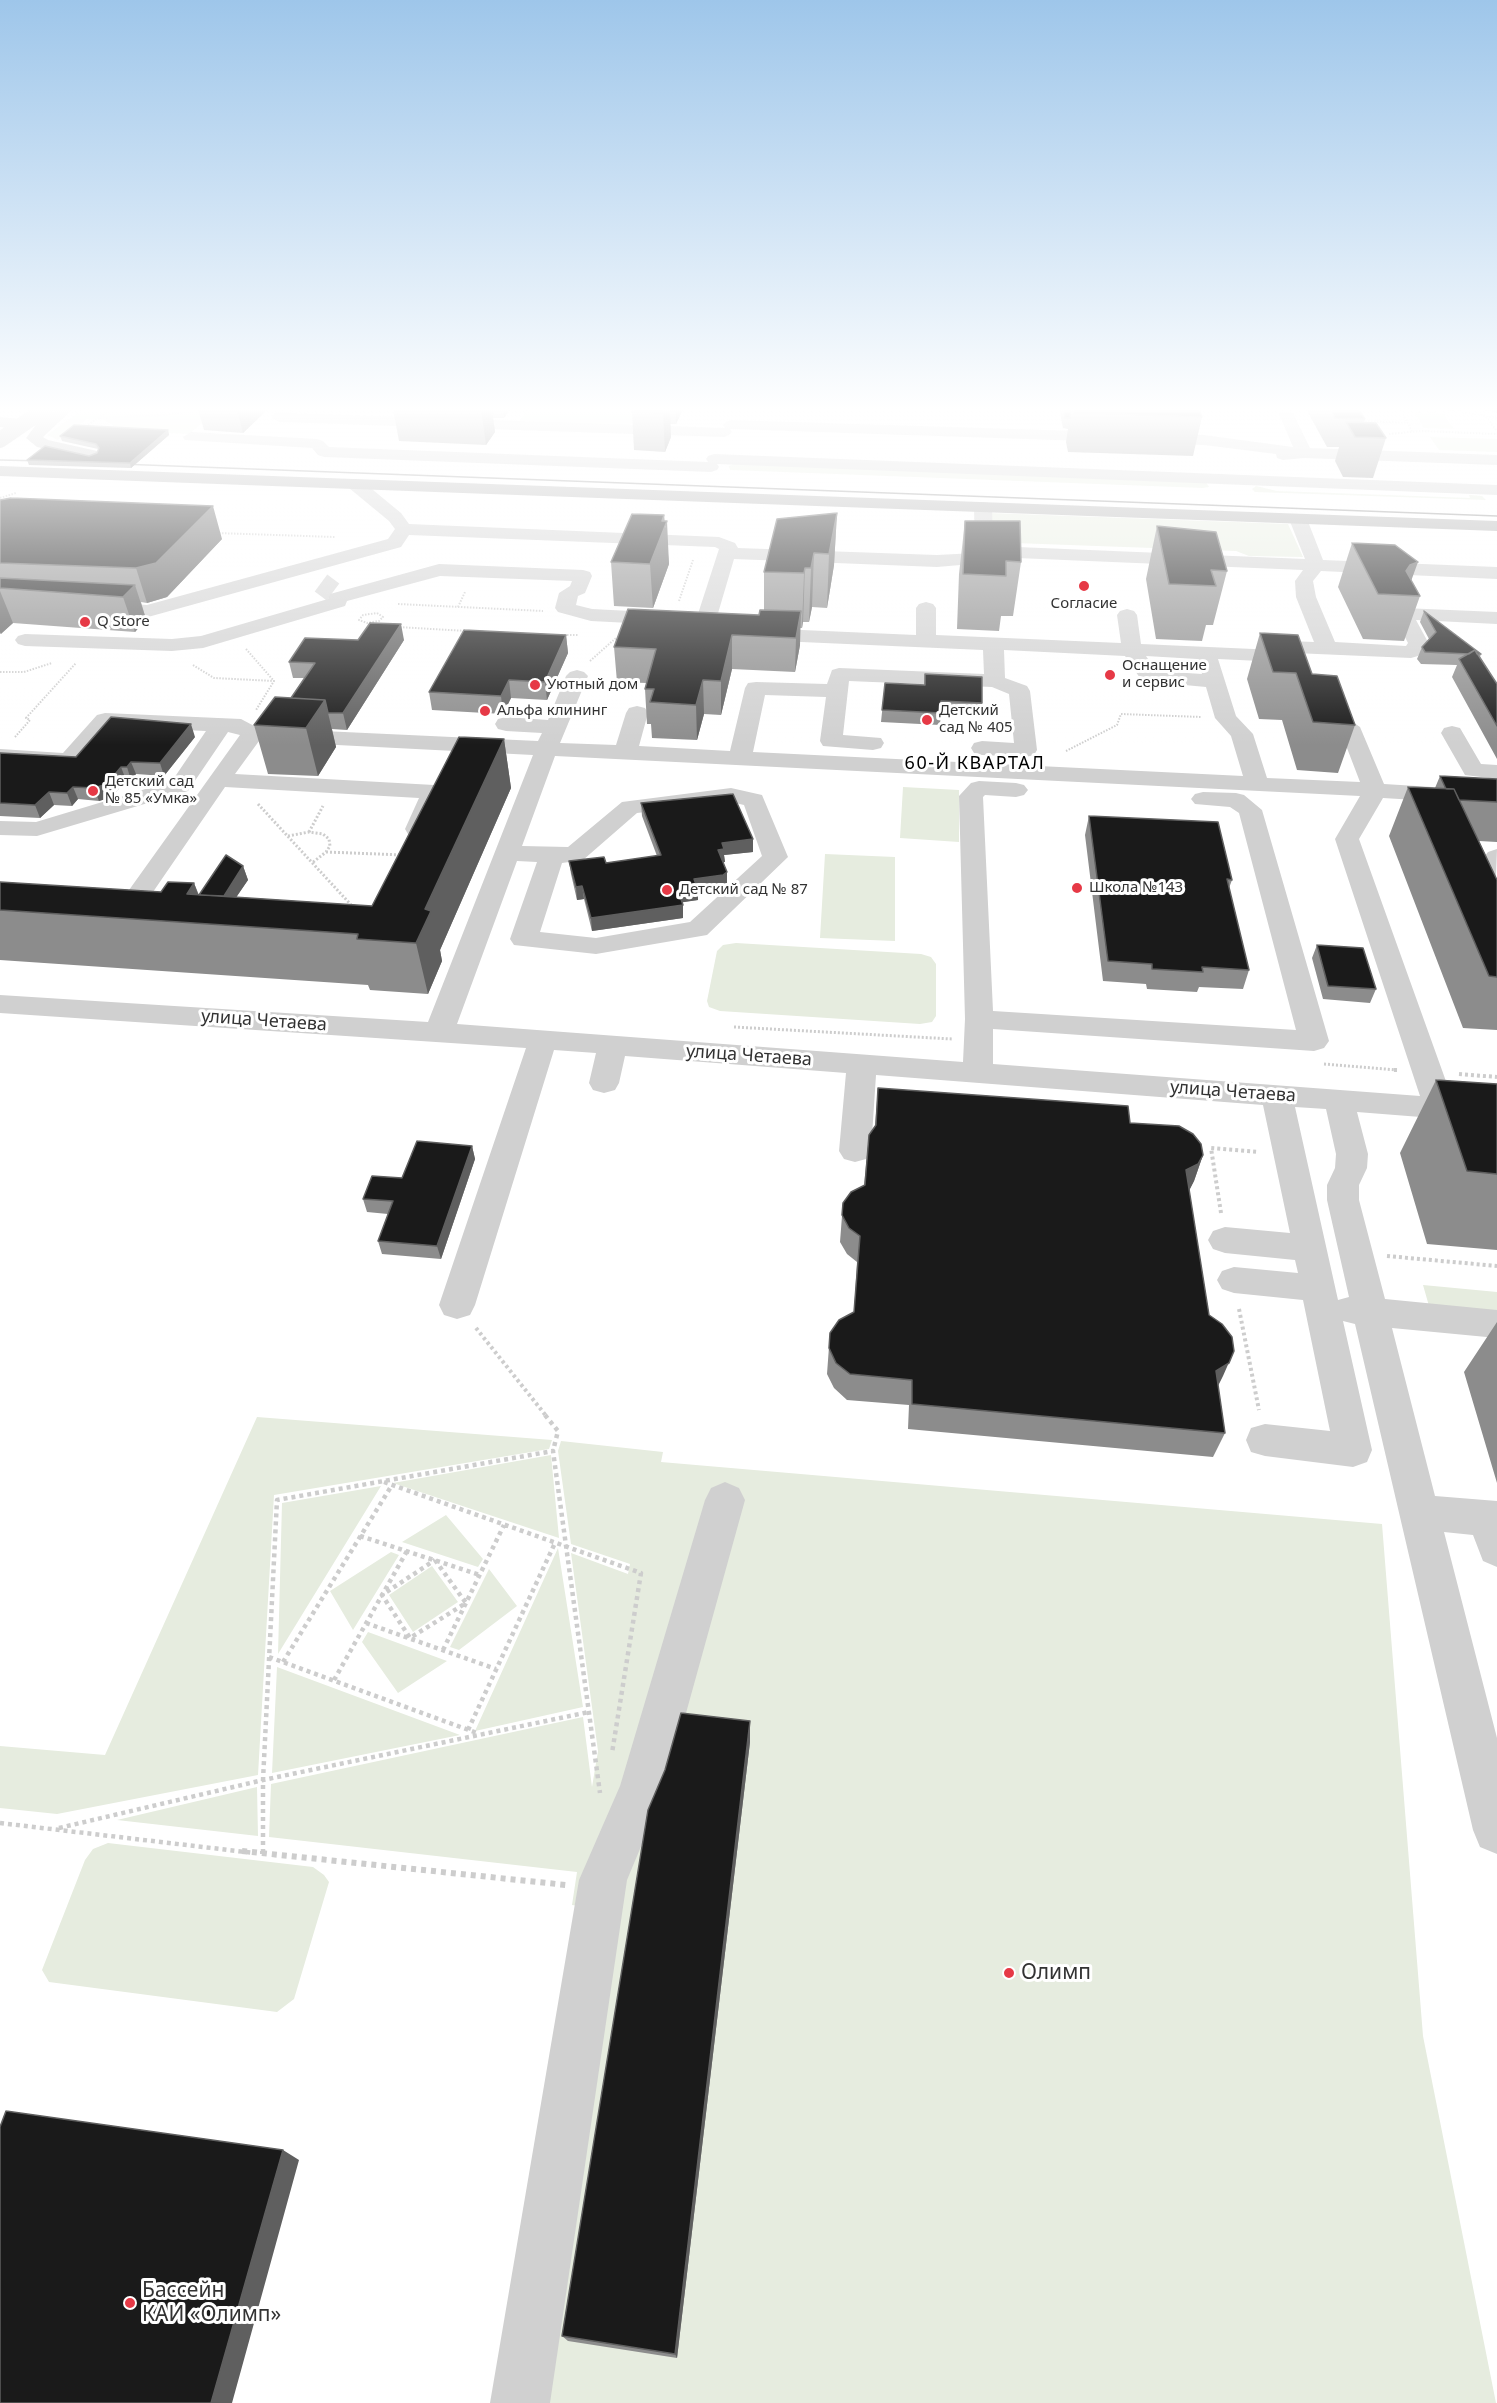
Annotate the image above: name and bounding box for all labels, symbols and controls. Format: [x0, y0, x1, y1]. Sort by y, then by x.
marker: Согласие [1077, 579, 1091, 593]
place label: Согласие [1051, 595, 1117, 613]
place label: Q Store [97, 613, 150, 631]
marker: Q Store [78, 615, 92, 629]
place label: Оснащение и сервис [1122, 657, 1207, 692]
marker: Оснащение и сервис [1103, 668, 1117, 682]
place label: Уютный дом [547, 676, 638, 694]
marker: Уютный дом [528, 678, 542, 692]
place label: Альфа клининг [497, 702, 607, 720]
place label: Детский сад № 405 [939, 702, 1013, 737]
marker: Альфа клининг [478, 704, 492, 718]
marker: Детский сад № 405 [920, 713, 934, 727]
district label: 60-Й КВАРТАЛ [905, 753, 1045, 775]
place label: Детский сад № 85 «Умка» [105, 773, 197, 808]
marker: Детский сад № 85 «Умка» [86, 784, 100, 798]
place label: Школа №143 [1089, 879, 1183, 897]
place label: Детский сад № 87 [679, 881, 808, 899]
marker: Школа №143 [1070, 881, 1084, 895]
marker: Детский сад № 87 [660, 883, 674, 897]
street label: улица Четаева [200, 1006, 328, 1036]
street label: улица Четаева [685, 1041, 813, 1071]
street label: улица Четаева [1169, 1077, 1297, 1107]
place label: Олимп [1021, 1960, 1091, 1986]
marker: Олимп [1002, 1966, 1016, 1980]
place label: Бассейн КАИ «Олимп» [142, 2278, 281, 2328]
marker: Бассейн КАИ «Олимп» [123, 2296, 137, 2310]

